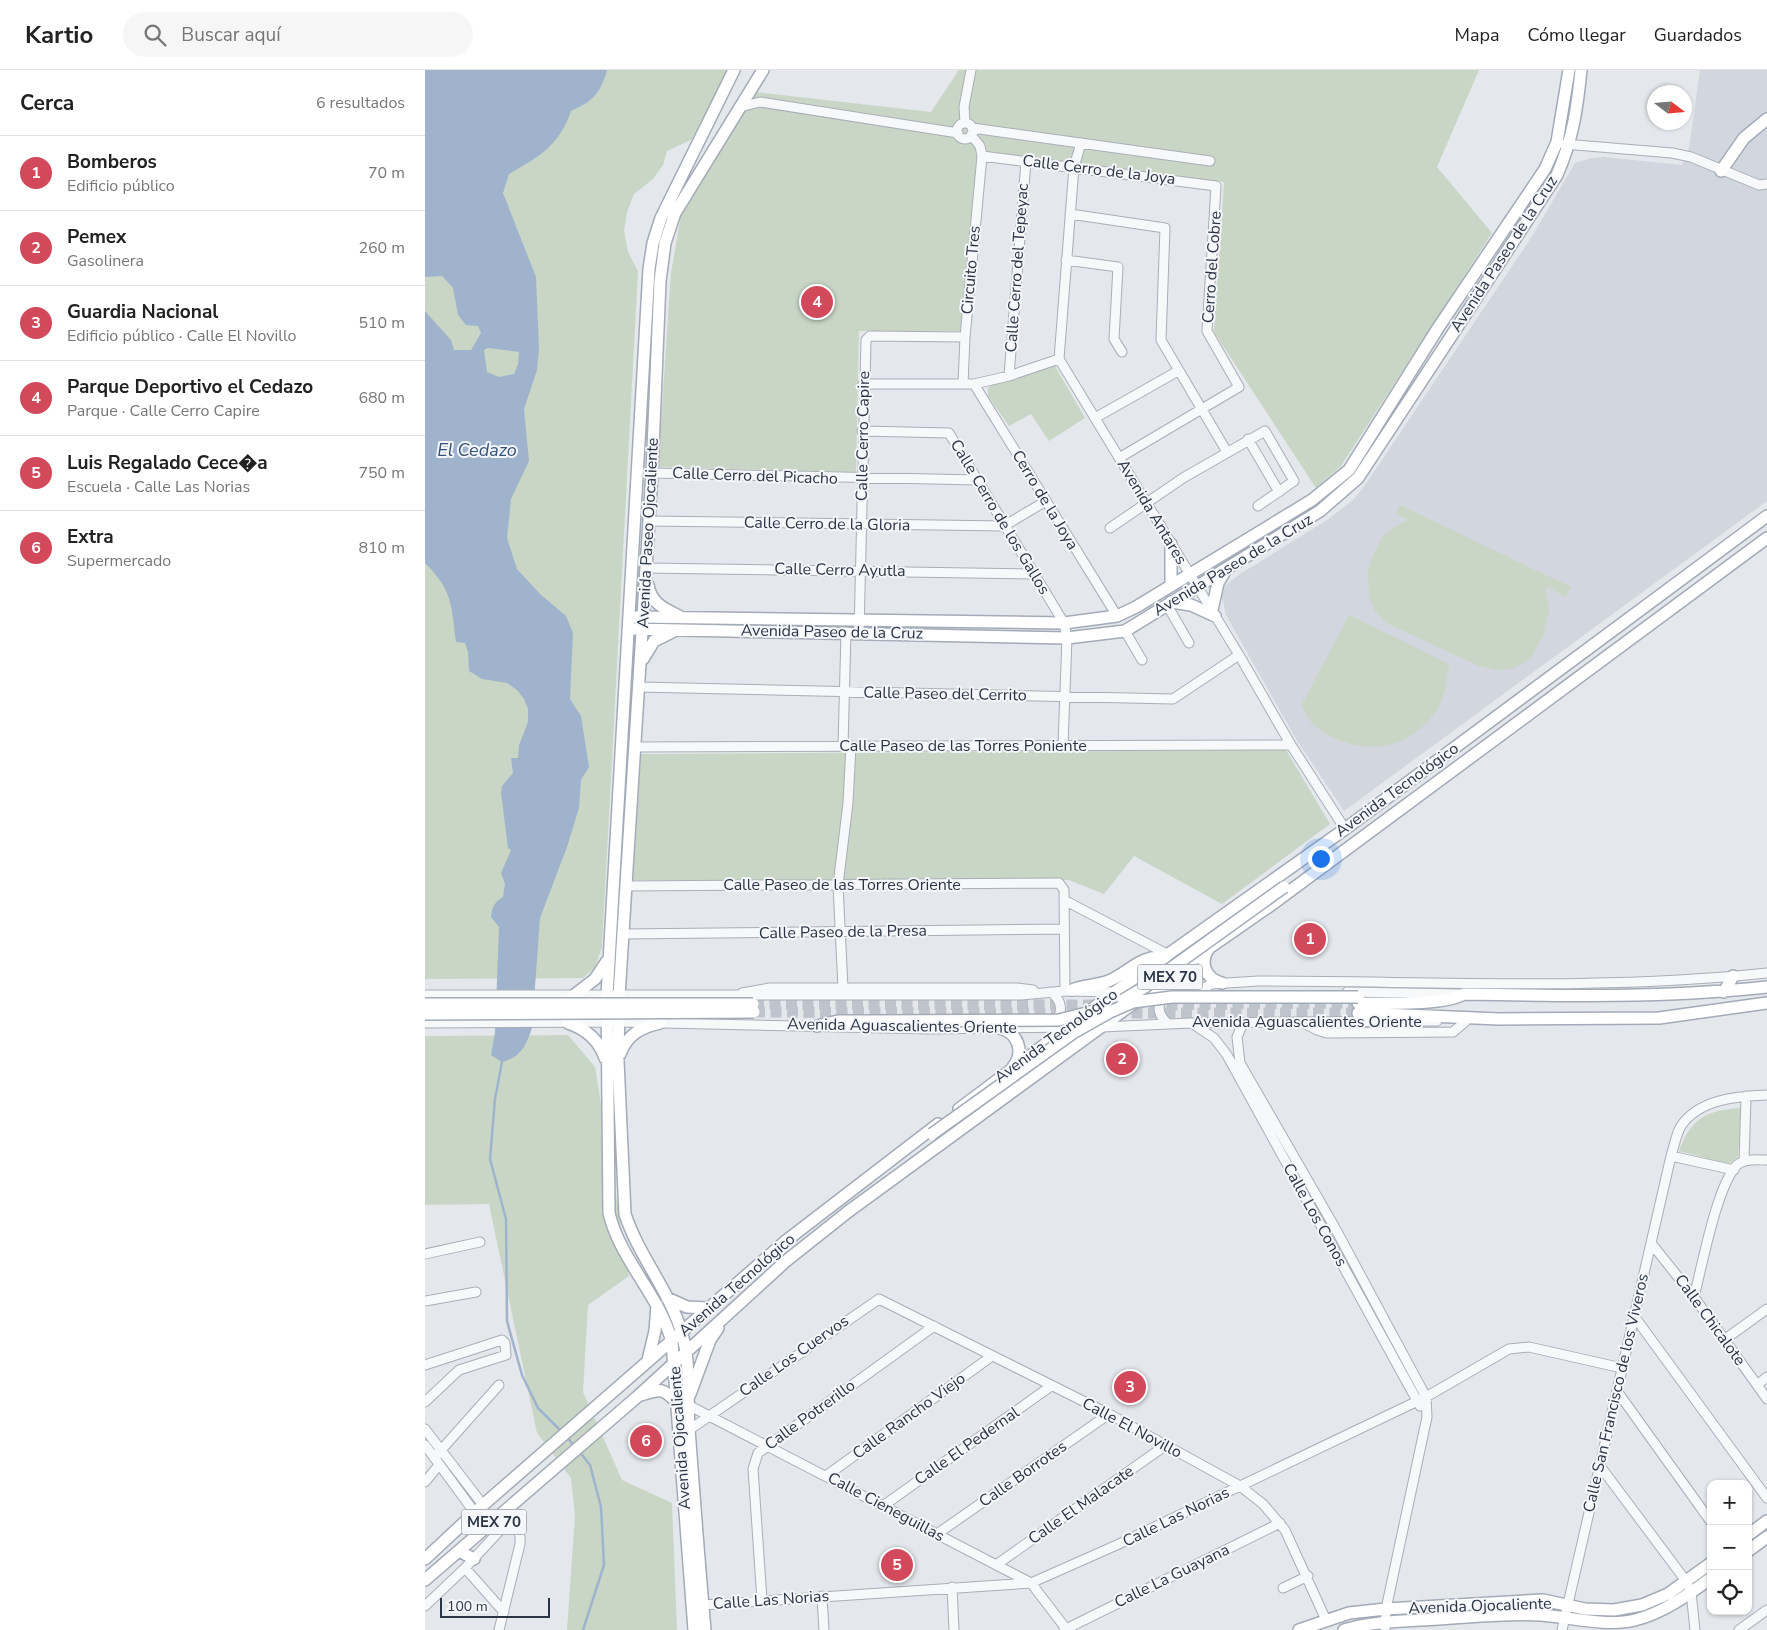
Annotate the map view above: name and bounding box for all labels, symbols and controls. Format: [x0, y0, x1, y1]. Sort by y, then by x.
search box [123, 12, 473, 57]
text: Kartio [25, 19, 93, 51]
icon: search [141, 21, 169, 49]
text: Buscar aquí [181, 22, 281, 48]
text: Mapa [1455, 23, 1500, 47]
text: Cómo llegar [1528, 23, 1626, 47]
text: Guardados [1654, 23, 1742, 47]
north arrow [1647, 85, 1692, 130]
text: Cerca [20, 89, 74, 117]
text: 6 resultados [316, 92, 405, 114]
text: Bomberos [67, 149, 157, 175]
street label: Calle Cerro de la Joya [1021, 150, 1177, 190]
text: 1 [31, 162, 41, 184]
text: 70 m [368, 162, 405, 184]
street label: Avenida Paseo de la Cruz [1445, 172, 1563, 336]
text: Edificio público [67, 175, 175, 197]
street label: Calle Cerro del Tepeyac [1000, 182, 1034, 353]
street label: Cerro del Cobre [1197, 210, 1227, 324]
text: Pemex [67, 224, 127, 250]
street label: Circuito Tres [956, 225, 986, 315]
text: 2 [31, 237, 41, 259]
text: 260 m [358, 237, 405, 259]
text: Gasolinera [67, 250, 144, 272]
pin: 4 [801, 283, 833, 321]
text: Guardia Nacional [67, 299, 218, 325]
text: 3 [31, 312, 41, 334]
text: 510 m [358, 312, 405, 334]
text: Edificio público · Calle El Novillo [67, 325, 297, 347]
street label: Calle Cerro Capire [851, 371, 875, 501]
text: Parque Deportivo el Cedazo [67, 374, 313, 400]
text: 4 [31, 387, 41, 409]
text: 680 m [358, 387, 405, 409]
text: Parque · Calle Cerro Capire [67, 400, 260, 422]
street label: Calle Cerro de los Gallos [945, 435, 1055, 599]
street label: Avenida Paseo Ojocaliente [632, 437, 664, 629]
water label: El Cedazo [437, 438, 517, 462]
street label: Cerro de la Joya [1007, 446, 1083, 554]
text: Luis Regalado Cece�a [67, 450, 268, 476]
street label: Avenida Antares [1112, 455, 1192, 569]
text: 5 [31, 462, 41, 484]
text: 750 m [358, 462, 405, 484]
street label: Calle Cerro del Picacho [672, 462, 838, 490]
text: Escuela · Calle Las Norias [67, 476, 250, 498]
street label: Avenida Paseo de la Cruz [1149, 509, 1317, 621]
street label: Calle Cerro de la Gloria [744, 512, 910, 536]
text: Extra [67, 524, 114, 550]
text: 6 [31, 537, 41, 559]
text: 810 m [358, 537, 405, 559]
text: Supermercado [67, 550, 171, 572]
street label: Calle Cerro Ayutla [774, 558, 906, 582]
street label: Avenida Paseo de la Cruz [741, 619, 923, 645]
street label: Calle Paseo del Cerrito [863, 682, 1027, 706]
street label: Calle Paseo de las Torres Poniente [839, 735, 1087, 757]
street label: Avenida Tecnológico [1331, 738, 1463, 842]
your location [1308, 846, 1334, 872]
street label: Calle Paseo de las Torres Oriente [723, 874, 961, 896]
street label: Calle Paseo de la Presa [759, 920, 927, 944]
pin: 1 [1294, 920, 1326, 958]
road number: MEX 70 [1137, 964, 1203, 990]
street label: Avenida Tecnológico [990, 984, 1122, 1088]
street label: Avenida Aguascalientes Oriente [1192, 1011, 1422, 1033]
street label: Avenida Aguascalientes Oriente [787, 1013, 1017, 1039]
pin: 2 [1106, 1040, 1138, 1078]
street label: Calle Los Conos [1277, 1159, 1353, 1271]
street label: Avenida Tecnológico [674, 1228, 800, 1342]
street label: Calle Chicalote [1669, 1270, 1751, 1370]
street label: Calle San Francisco de los Viveros [1578, 1271, 1654, 1515]
street label: Calle Los Cuervos [735, 1310, 853, 1402]
street label: Avenida Ojocaliente [664, 1366, 696, 1510]
street label: Calle Rancho Viejo [848, 1367, 970, 1464]
pin: 3 [1114, 1368, 1146, 1406]
street label: Calle Potrerillo [760, 1375, 860, 1455]
street label: Calle El Novillo [1078, 1392, 1186, 1464]
street label: Calle El Pedernal [910, 1401, 1024, 1490]
pin: 6 [630, 1422, 662, 1460]
street label: Calle Borrotes [975, 1436, 1071, 1512]
street label: Calle El Malacate [1024, 1460, 1138, 1550]
street label: Calle Cieneguillas [824, 1467, 948, 1547]
map controls [1707, 1480, 1752, 1615]
button: + [1707, 1480, 1752, 1525]
street label: Calle Las Norias [1119, 1482, 1233, 1552]
road number: MEX 70 [461, 1510, 527, 1534]
button: − [1707, 1525, 1752, 1570]
street label: Calle La Guayana [1111, 1539, 1233, 1613]
pin: 5 [881, 1546, 913, 1584]
button: locate [1707, 1570, 1752, 1615]
street label: Calle Las Norias [712, 1585, 830, 1615]
street label: Avenida Ojocaliente [1408, 1593, 1552, 1619]
scale bar [440, 1595, 550, 1618]
text: 100 m [447, 1597, 488, 1616]

